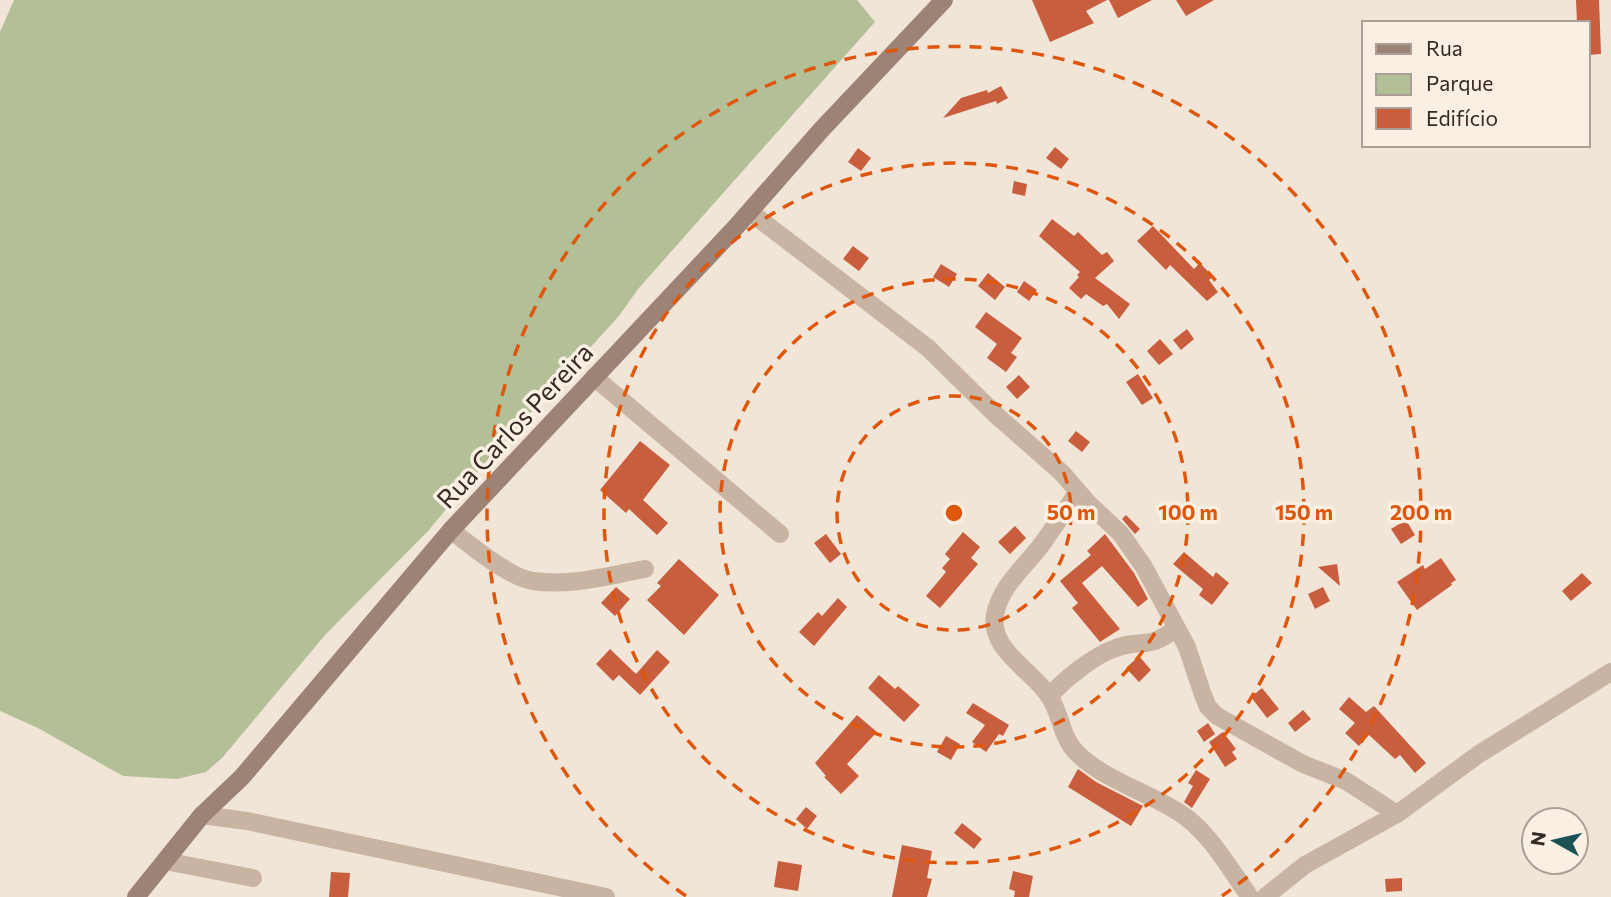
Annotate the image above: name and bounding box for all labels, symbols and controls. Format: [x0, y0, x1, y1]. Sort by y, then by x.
legend [1362, 21, 1590, 147]
text: Rua [1426, 35, 1463, 60]
text: Parque [1426, 70, 1493, 95]
text: Edifício [1426, 105, 1498, 130]
street label: Rua Carlos Pereira [430, 336, 598, 514]
text: 50 m [1047, 499, 1095, 524]
text: 100 m [1158, 499, 1218, 524]
text: 150 m [1275, 499, 1333, 524]
text: 200 m [1390, 499, 1452, 524]
centre of rings [942, 501, 966, 525]
north arrow [1520, 806, 1590, 876]
text: N [1525, 830, 1550, 847]

